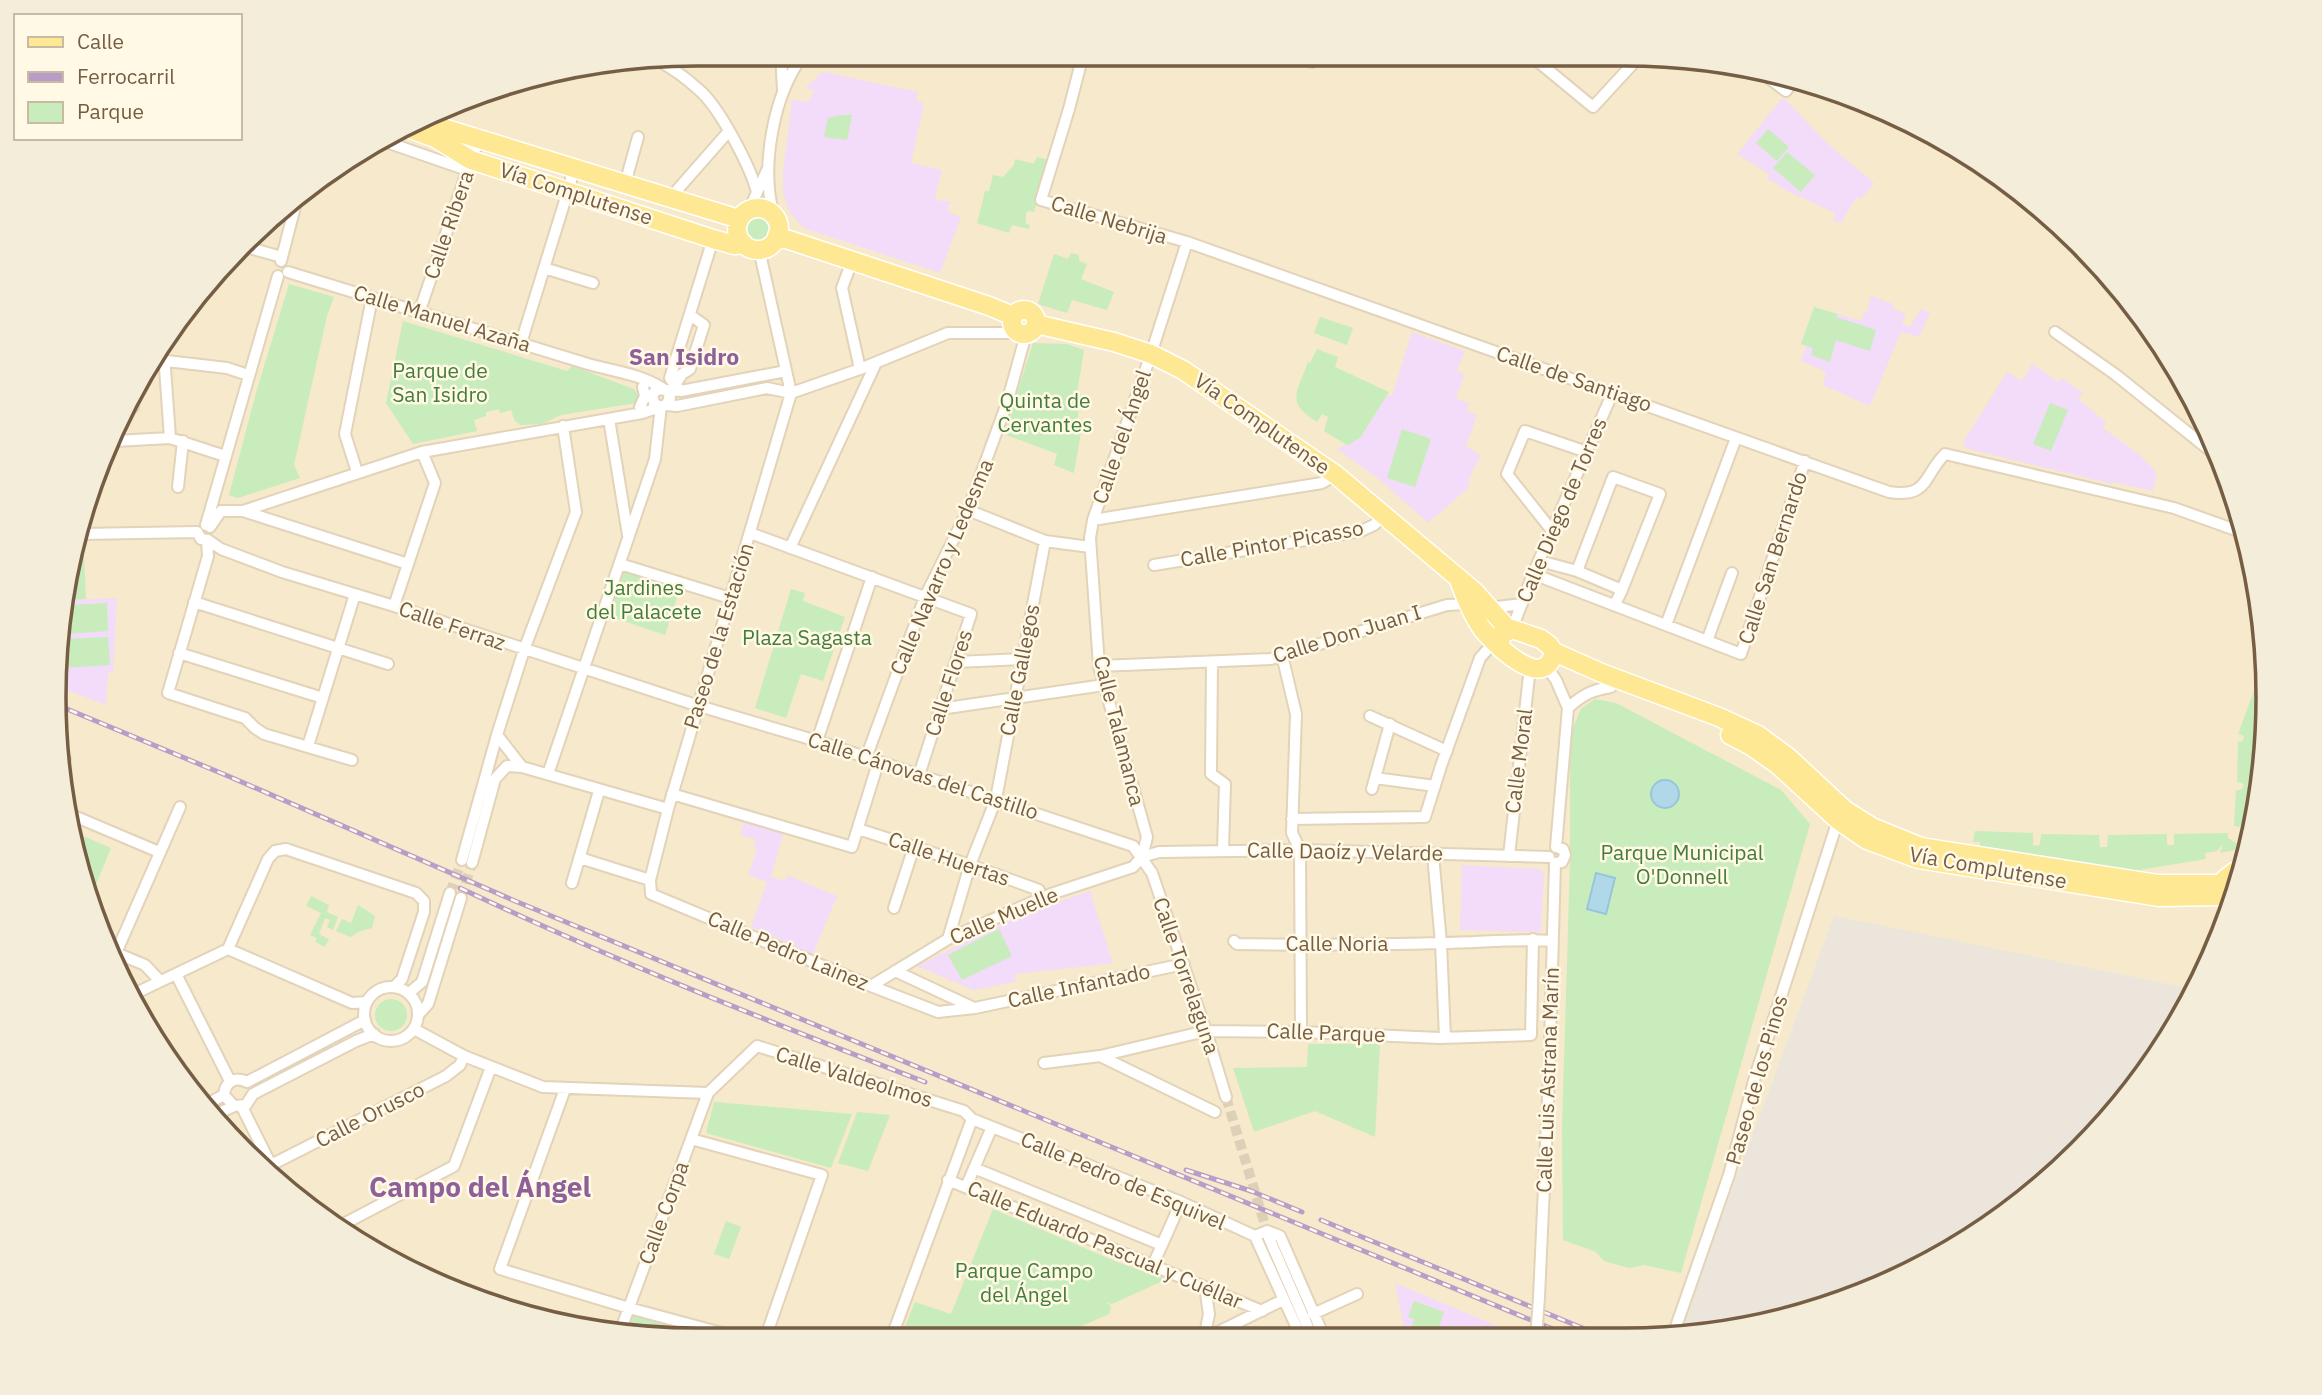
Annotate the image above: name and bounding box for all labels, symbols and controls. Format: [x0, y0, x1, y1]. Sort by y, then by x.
legend [14, 14, 242, 140]
text: Calle [77, 27, 124, 55]
text: Ferrocarril [77, 62, 175, 90]
text: Parque [77, 97, 144, 125]
street label: Vía Complutense [496, 155, 657, 231]
street label: Calle Ribera [416, 167, 480, 283]
street label: Calle Nebrija [1048, 188, 1171, 250]
street label: Calle Manuel Azaña [350, 278, 534, 358]
street label: Calle de Santiago [1493, 338, 1656, 418]
district label: San Isidro [629, 341, 739, 371]
park label: Parque de San Isidro [392, 356, 488, 408]
street label: Calle del Ángel [1085, 366, 1157, 507]
street label: Vía Complutense [1189, 366, 1336, 480]
park label: Quinta de Cervantes [998, 386, 1092, 438]
street label: Calle Diego de Torres [1509, 413, 1613, 607]
street label: Calle Navarro y Ledesma [883, 454, 999, 679]
street label: Calle San Bernardo [1731, 468, 1813, 648]
street label: Calle Pintor Picasso [1178, 513, 1366, 573]
street label: Paseo de la Estación [676, 539, 760, 732]
park label: Jardines del Palacete [586, 573, 702, 625]
street label: Calle Ferraz [395, 594, 510, 656]
street label: Calle Don Juan I [1269, 597, 1424, 669]
street label: Calle Gallegos [993, 602, 1046, 738]
park label: Plaza Sagasta [742, 623, 872, 651]
street label: Calle Flores [918, 626, 978, 740]
street label: Calle Talamanca [1088, 653, 1152, 809]
street label: Calle Moral [1498, 707, 1538, 815]
street label: Calle Cánovas del Castillo [804, 725, 1042, 826]
street label: Calle Huertas [885, 824, 1014, 892]
street label: Calle Daoíz y Velarde [1247, 835, 1443, 867]
park label: Parque Municipal O'Donnell [1601, 838, 1764, 890]
street label: Vía Complutense [1907, 839, 2069, 895]
street label: Calle Muelle [945, 880, 1062, 951]
street label: Calle Torrelaguna [1147, 893, 1227, 1058]
street label: Calle Pedro Lainez [704, 904, 873, 997]
street label: Calle Noria [1286, 929, 1388, 957]
street label: Calle Infantado [1005, 956, 1153, 1014]
street label: Calle Luis Astrana Marín [1529, 967, 1565, 1193]
street label: Paseo de los Pinos [1718, 992, 1794, 1168]
street label: Calle Parque [1266, 1016, 1386, 1048]
street label: Calle Valdeolmos [772, 1039, 936, 1113]
street label: Calle Orusco [310, 1075, 429, 1154]
street label: Calle Pedro de Esquivel [1017, 1124, 1231, 1236]
street label: Calle Corpa [631, 1157, 695, 1268]
district label: Campo del Ángel [369, 1168, 591, 1205]
street label: Calle Eduardo Pascual y Cuéllar [963, 1173, 1248, 1315]
park label: Parque Campo del Ángel [955, 1256, 1093, 1308]

